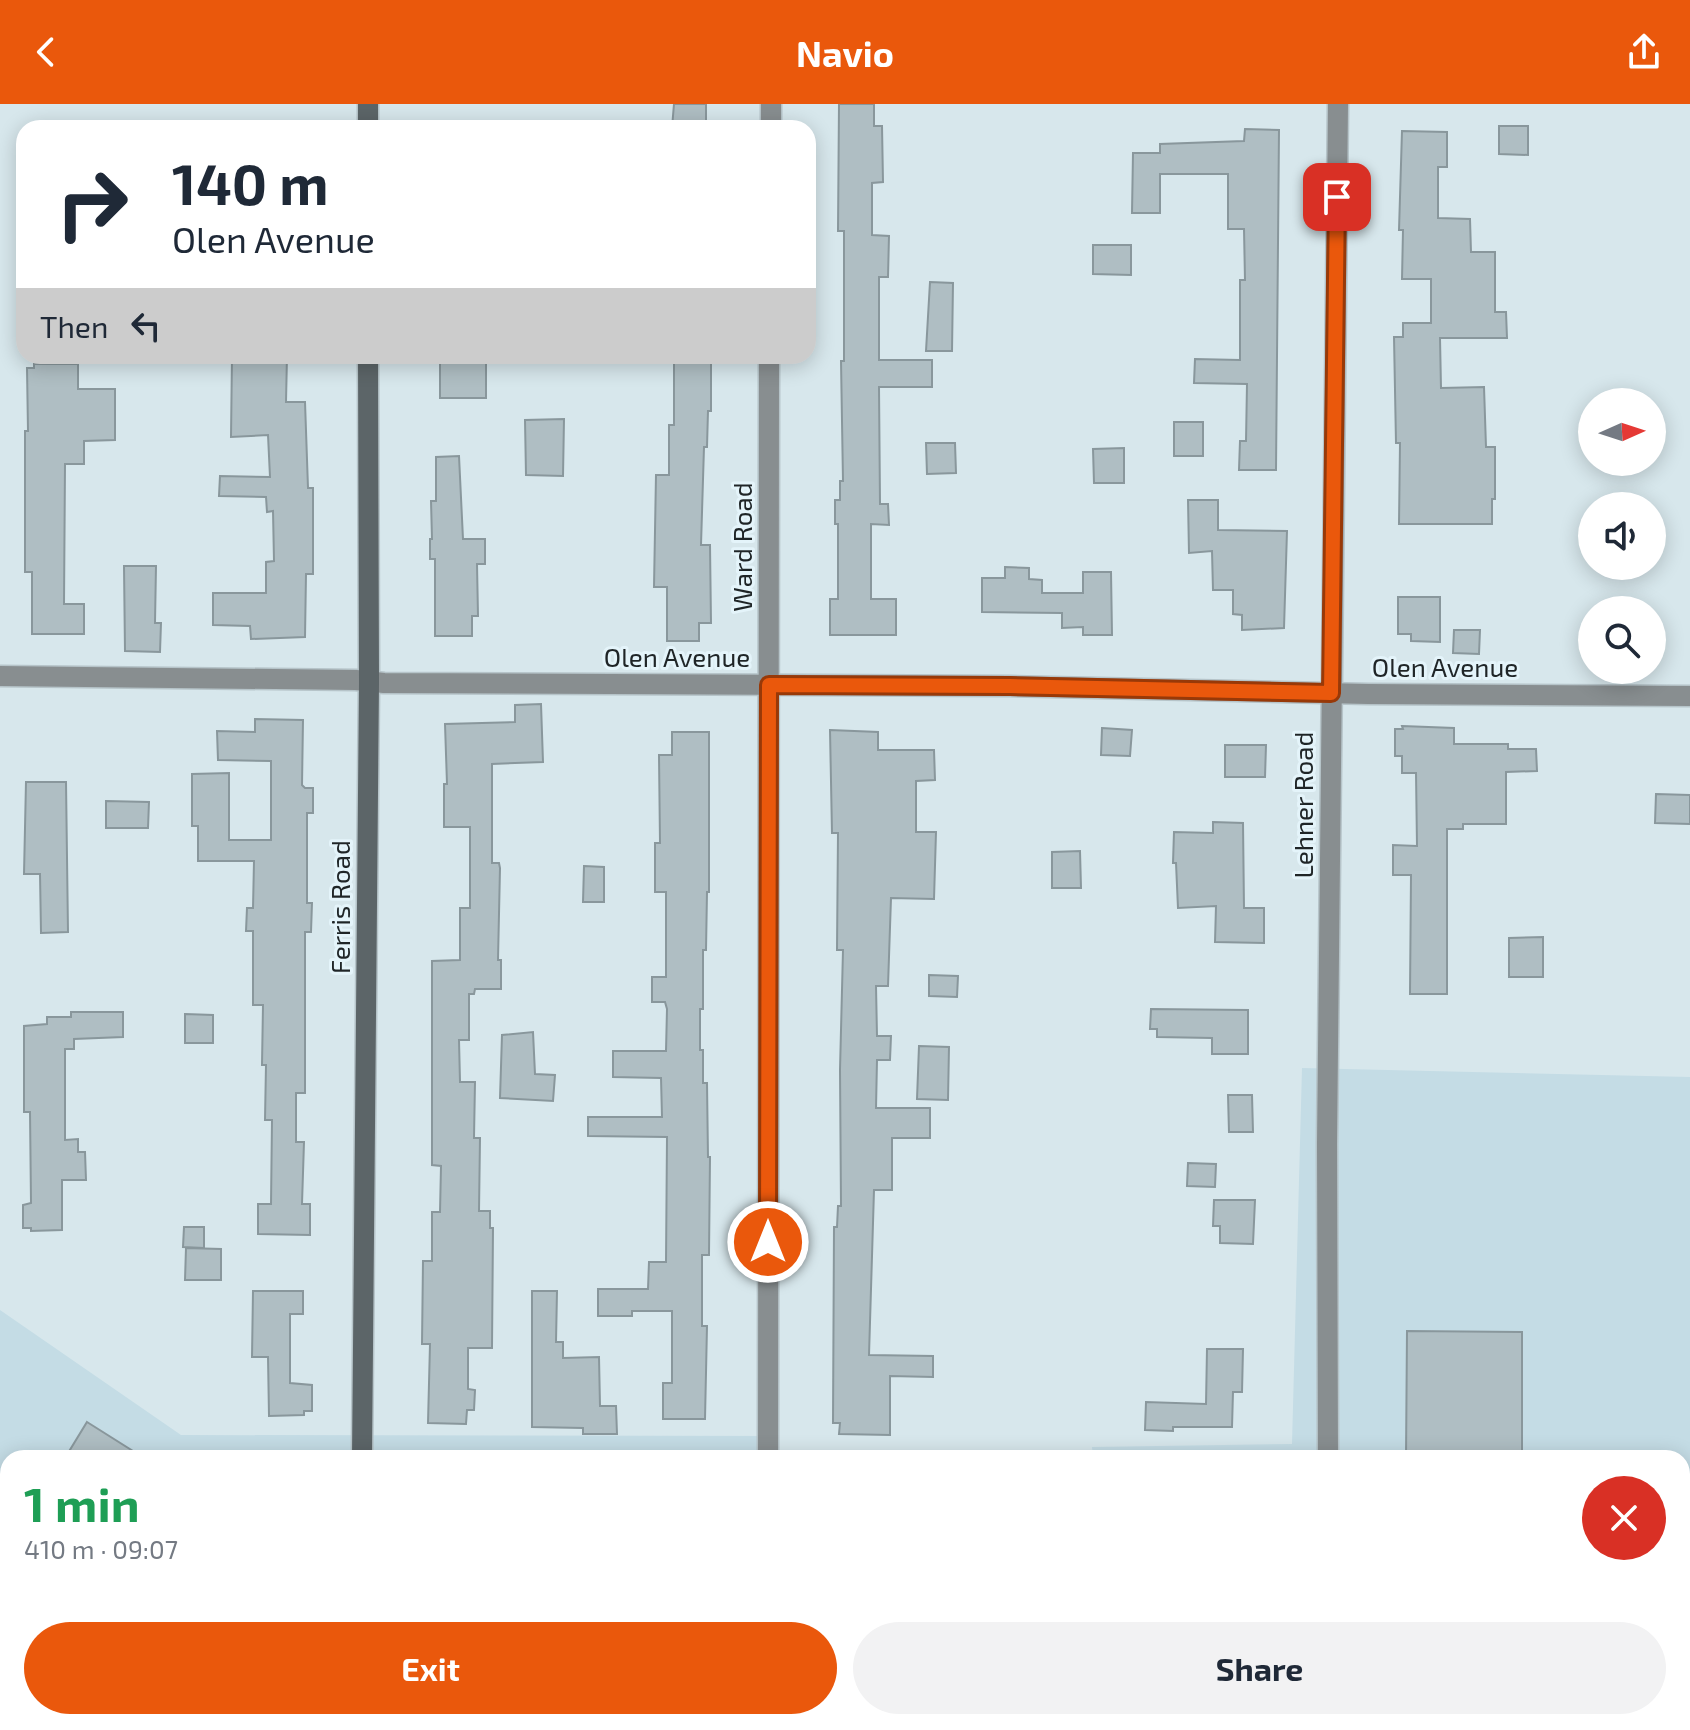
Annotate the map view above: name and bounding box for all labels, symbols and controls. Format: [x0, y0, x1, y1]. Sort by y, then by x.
icon: back [24, 30, 68, 74]
icon: share [1622, 30, 1666, 74]
text: Navio [796, 31, 894, 74]
text: 140 m [172, 149, 329, 216]
icon: right [40, 152, 144, 256]
pin [1303, 163, 1371, 231]
icon: arrive [1315, 175, 1359, 219]
text: Olen Avenue [172, 217, 375, 260]
icon: left [124, 304, 168, 348]
text: Then [40, 308, 108, 344]
north arrow [1578, 388, 1666, 476]
map controls [1578, 388, 1666, 684]
street label: Ward Road [726, 482, 757, 612]
button: sound [1578, 492, 1666, 580]
button: search [1578, 596, 1666, 684]
street label: Olen Avenue [604, 641, 750, 672]
street label: Olen Avenue [1372, 651, 1518, 682]
street label: Lehner Road [1287, 731, 1318, 879]
street label: Ferris Road [324, 840, 355, 974]
position arrow [726, 1200, 810, 1284]
text: 1 min [24, 1474, 140, 1532]
button: close [1582, 1476, 1666, 1560]
text: 410 m · 09:07 [24, 1533, 178, 1564]
button: Exit [24, 1622, 837, 1714]
button: Share [853, 1622, 1666, 1714]

